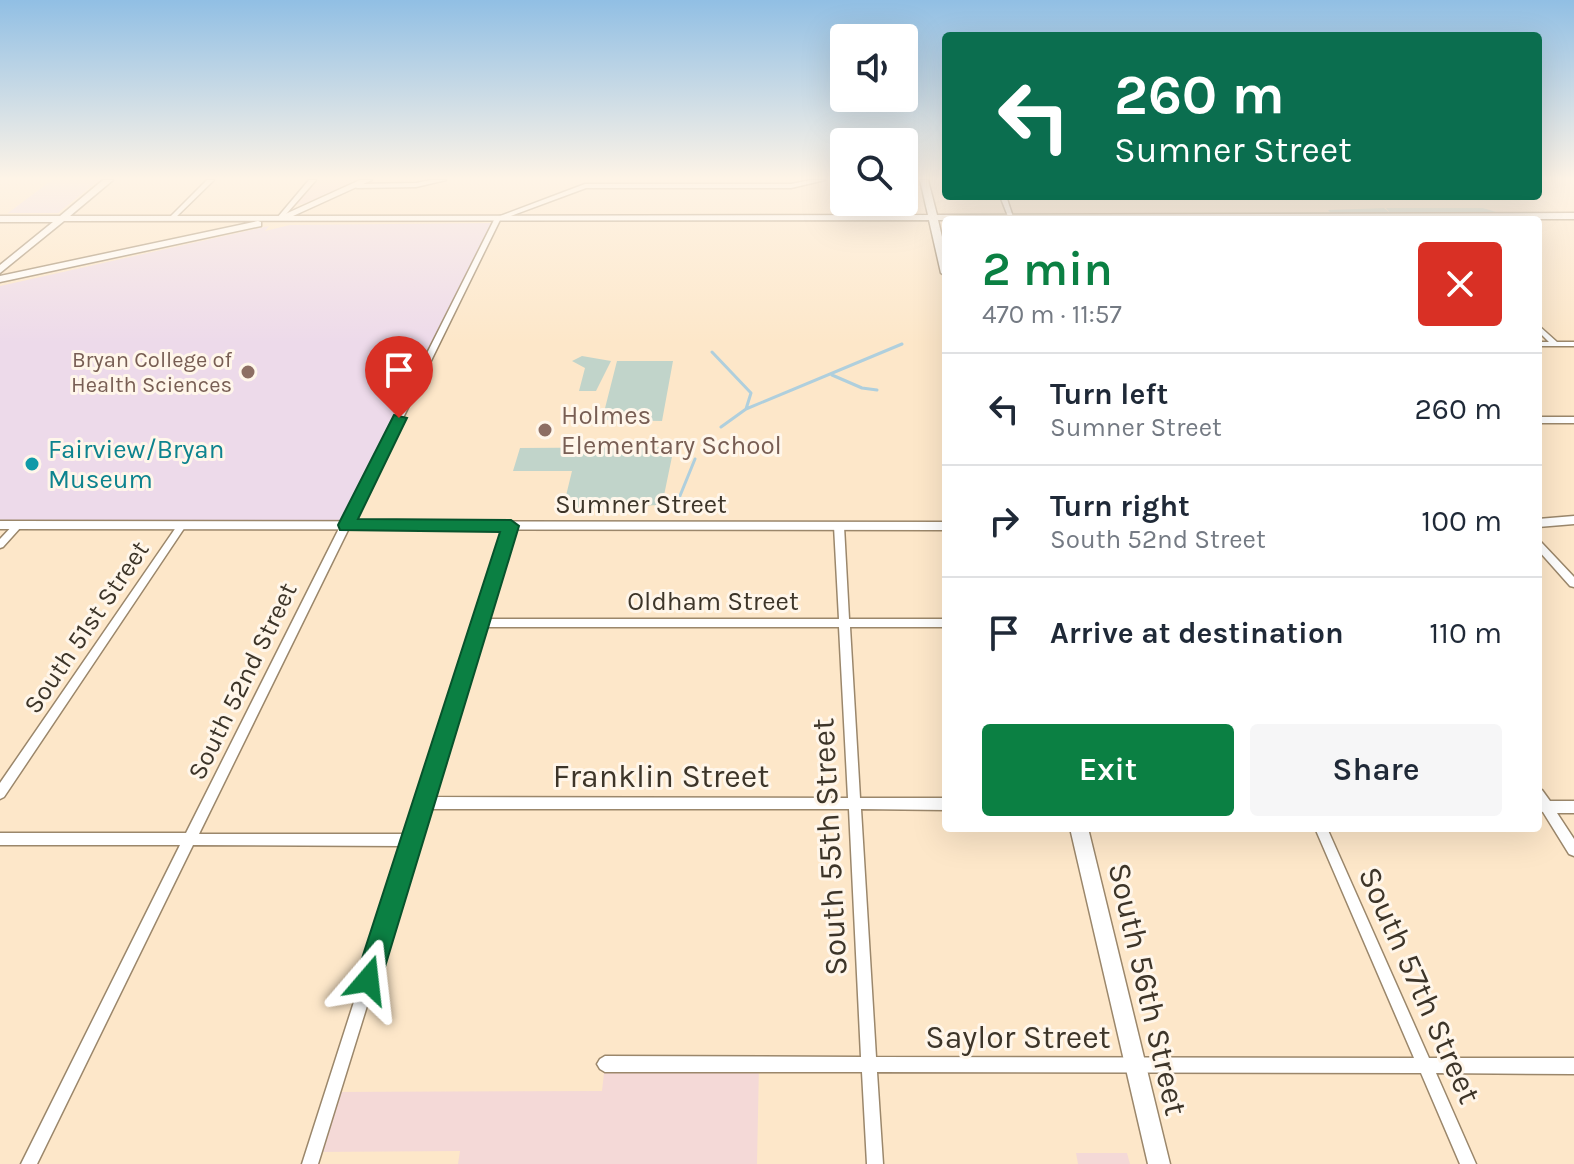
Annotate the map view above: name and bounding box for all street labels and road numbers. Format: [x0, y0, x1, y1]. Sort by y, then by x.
street label: Sumner Street [555, 489, 727, 520]
street label: South 51st Street [17, 535, 156, 720]
street label: South 52nd Street [181, 577, 304, 785]
street label: Oldham Street [627, 586, 799, 617]
street label: South 55th Street [804, 717, 855, 977]
street label: Franklin Street [553, 758, 769, 795]
street label: South 56th Street [1100, 859, 1195, 1119]
street label: South 57th Street [1351, 861, 1488, 1109]
street label: Saylor Street [925, 1019, 1111, 1056]

